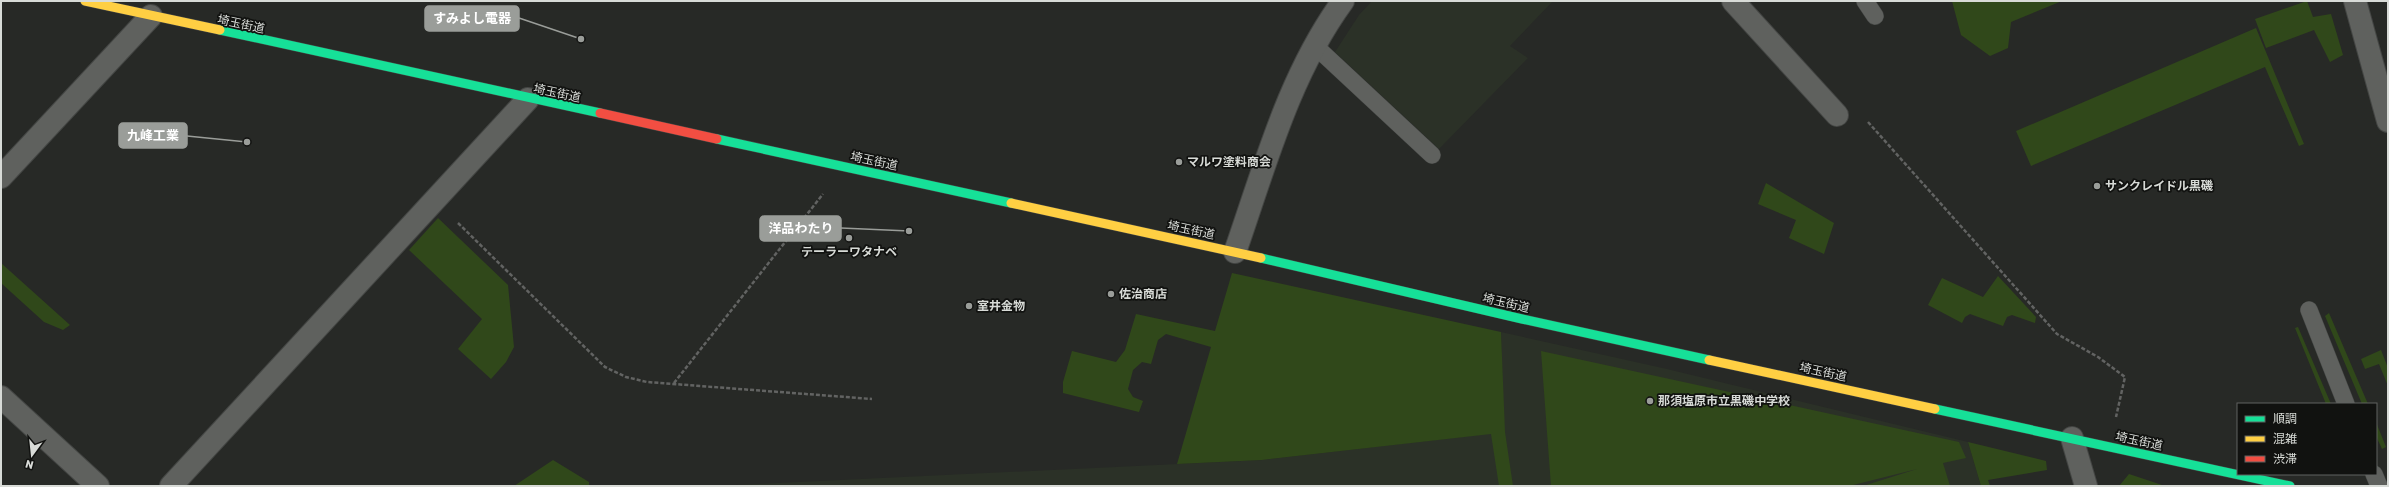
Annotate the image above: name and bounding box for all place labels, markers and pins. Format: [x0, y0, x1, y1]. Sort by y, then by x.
callout: すみよし電器 [425, 6, 519, 31]
callout: 九峰工業 [119, 123, 187, 148]
place label: マルワ塗料商会 [1187, 155, 1271, 169]
marker: マルワ塗料商会 [1174, 157, 1184, 167]
place label: サンクレイドル黒磯 [2105, 179, 2213, 193]
marker: サンクレイドル黒磯 [2092, 181, 2102, 191]
callout: 洋品わたり [760, 216, 841, 241]
marker: テーラーワタナベ [844, 233, 854, 243]
place label: テーラーワタナベ [801, 245, 897, 259]
place label: 佐治商店 [1119, 287, 1167, 301]
marker: 佐治商店 [1106, 289, 1116, 299]
place label: 室井金物 [977, 299, 1025, 313]
marker: 室井金物 [964, 301, 974, 311]
place label: 那須塩原市立黒磯中学校 [1658, 394, 1790, 408]
marker: 那須塩原市立黒磯中学校 [1645, 396, 1655, 406]

